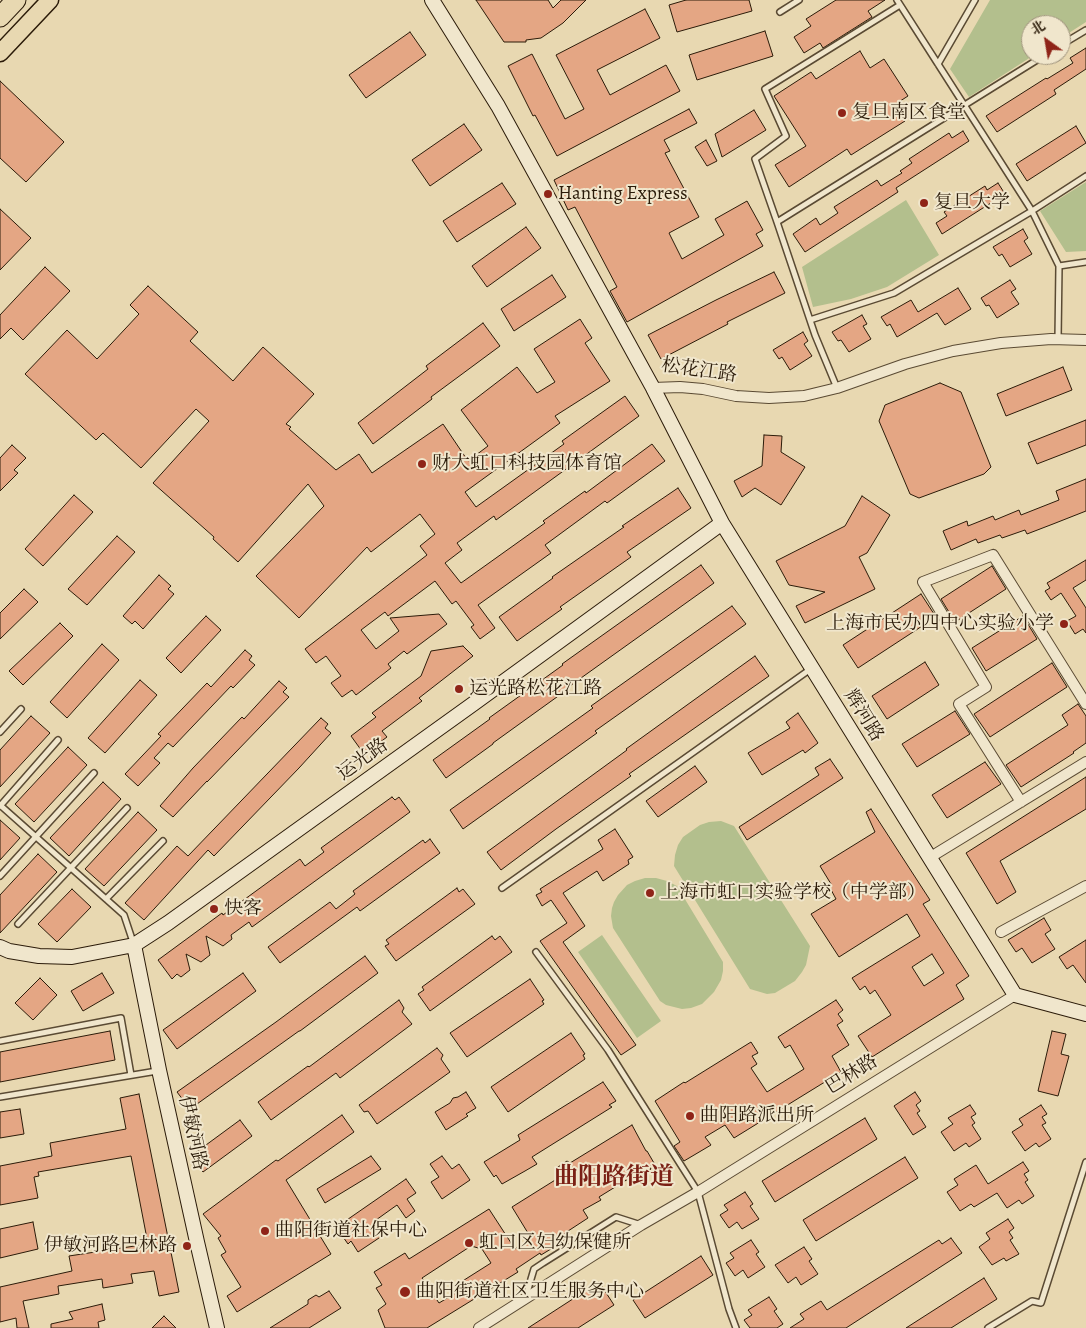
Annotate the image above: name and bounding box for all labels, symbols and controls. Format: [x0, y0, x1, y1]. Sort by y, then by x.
north arrow [1021, 15, 1071, 65]
text: 北 [1027, 16, 1049, 39]
place label: 复旦南区食堂 [852, 102, 966, 124]
marker: 复旦南区食堂 [836, 107, 848, 119]
place label: Hanting Express [558, 183, 688, 205]
marker: Hanting Express [542, 188, 554, 200]
place label: 复旦大学 [934, 192, 1010, 214]
marker: 复旦大学 [918, 197, 930, 209]
street label: 松花江路 [660, 354, 738, 388]
place label: 财大虹口科技园体育馆 [432, 453, 622, 475]
marker: 财大虹口科技园体育馆 [416, 458, 428, 470]
place label: 上海市民办四中心实验小学 [826, 613, 1054, 635]
marker: 上海市民办四中心实验小学 [1058, 618, 1070, 630]
place label: 运光路松花江路 [469, 678, 602, 700]
marker: 运光路松花江路 [453, 683, 465, 695]
street label: 辉河路 [838, 686, 888, 746]
street label: 运光路 [333, 734, 393, 786]
place label: 上海市虹口实验学校（中学部） [660, 882, 926, 904]
marker: 上海市虹口实验学校（中学部） [644, 887, 656, 899]
place label: 快客 [224, 898, 262, 920]
marker: 快客 [208, 903, 220, 915]
street label: 巴林路 [822, 1050, 882, 1100]
street label: 伊敏河路 [173, 1093, 211, 1173]
place label: 曲阳路派出所 [700, 1105, 814, 1127]
marker: 曲阳路派出所 [684, 1110, 696, 1122]
district label: 曲阳路街道 [554, 1164, 674, 1192]
place label: 曲阳街道社保中心 [275, 1220, 427, 1242]
marker: 曲阳街道社保中心 [259, 1225, 271, 1237]
place label: 虹口区妇幼保健所 [479, 1232, 631, 1254]
place label: 伊敏河路巴林路 [44, 1235, 177, 1257]
marker: 虹口区妇幼保健所 [463, 1237, 475, 1249]
marker: 伊敏河路巴林路 [181, 1240, 193, 1252]
place label: 曲阳街道社区卫生服务中心 [416, 1281, 644, 1303]
marker: 曲阳街道社区卫生服务中心 [398, 1285, 412, 1299]

